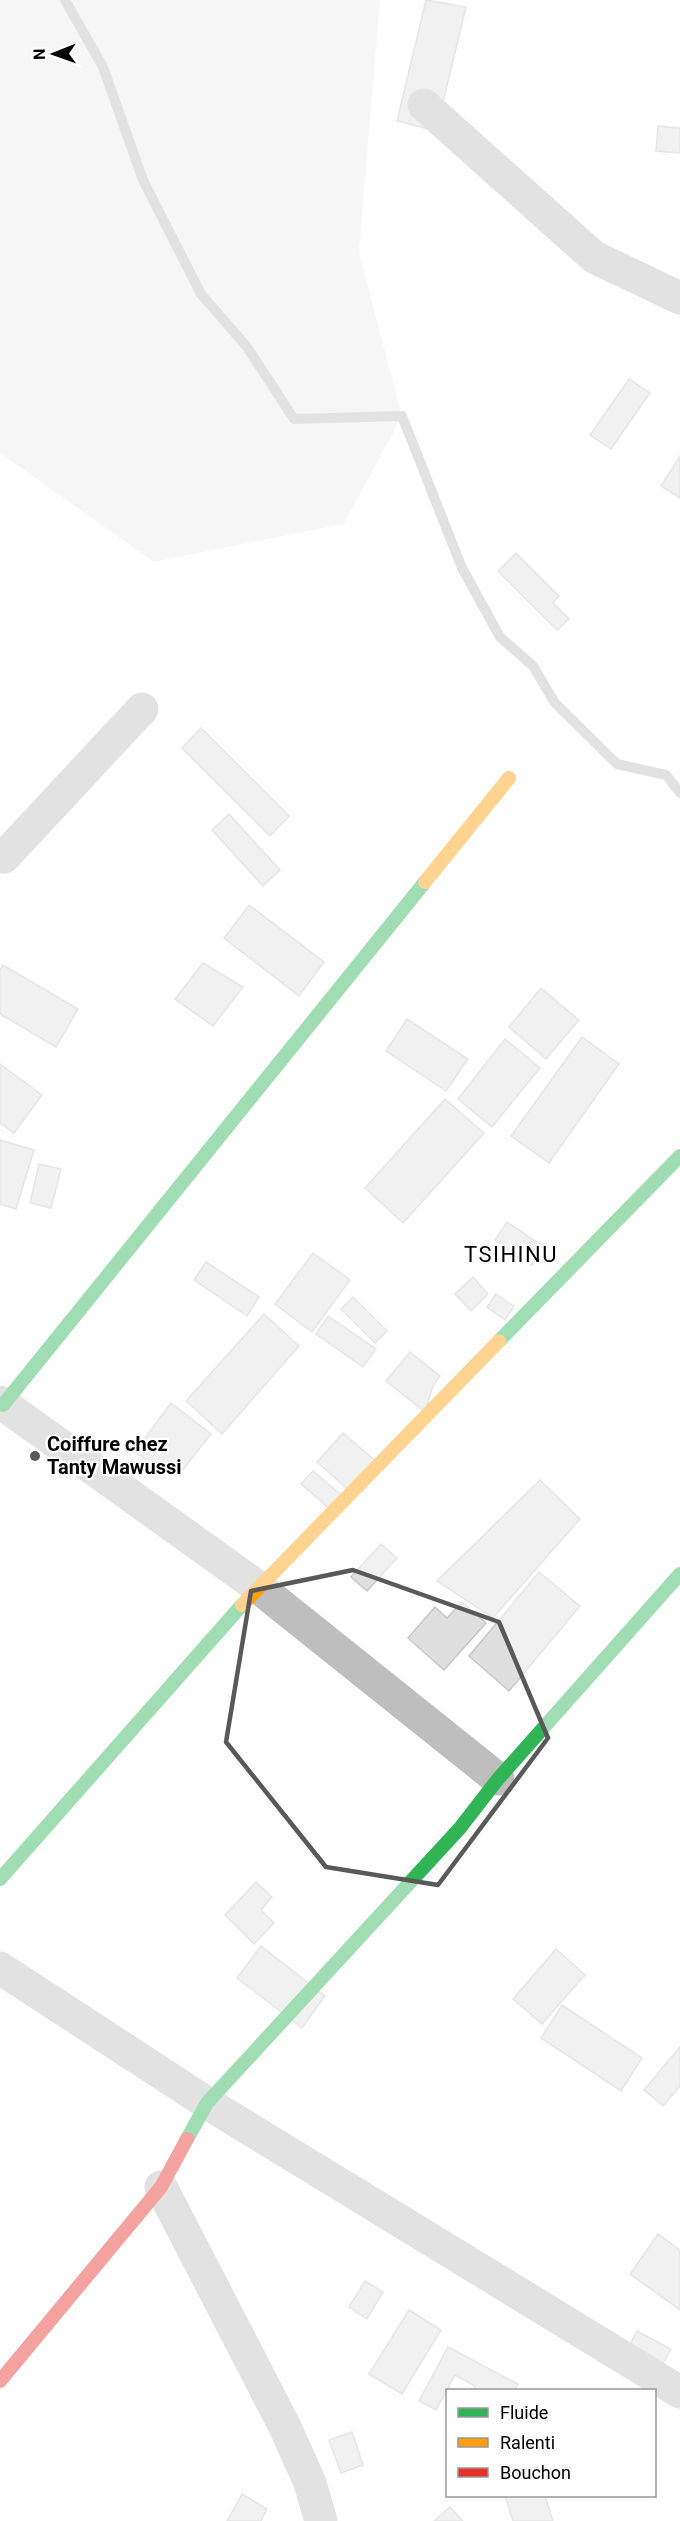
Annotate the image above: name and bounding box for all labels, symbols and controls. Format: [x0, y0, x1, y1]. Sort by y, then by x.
north arrow [24, 24, 84, 84]
text: N [30, 48, 49, 60]
district label: TSIHINU [464, 1242, 558, 1267]
place label: Coiffure chez Tanty Mawussi [47, 1432, 182, 1479]
marker: Coiffure chez Tanty Mawussi [28, 1449, 42, 1463]
legend [446, 2389, 656, 2497]
text: Fluide [500, 2402, 548, 2423]
text: Ralenti [500, 2432, 555, 2453]
text: Bouchon [500, 2462, 571, 2483]

